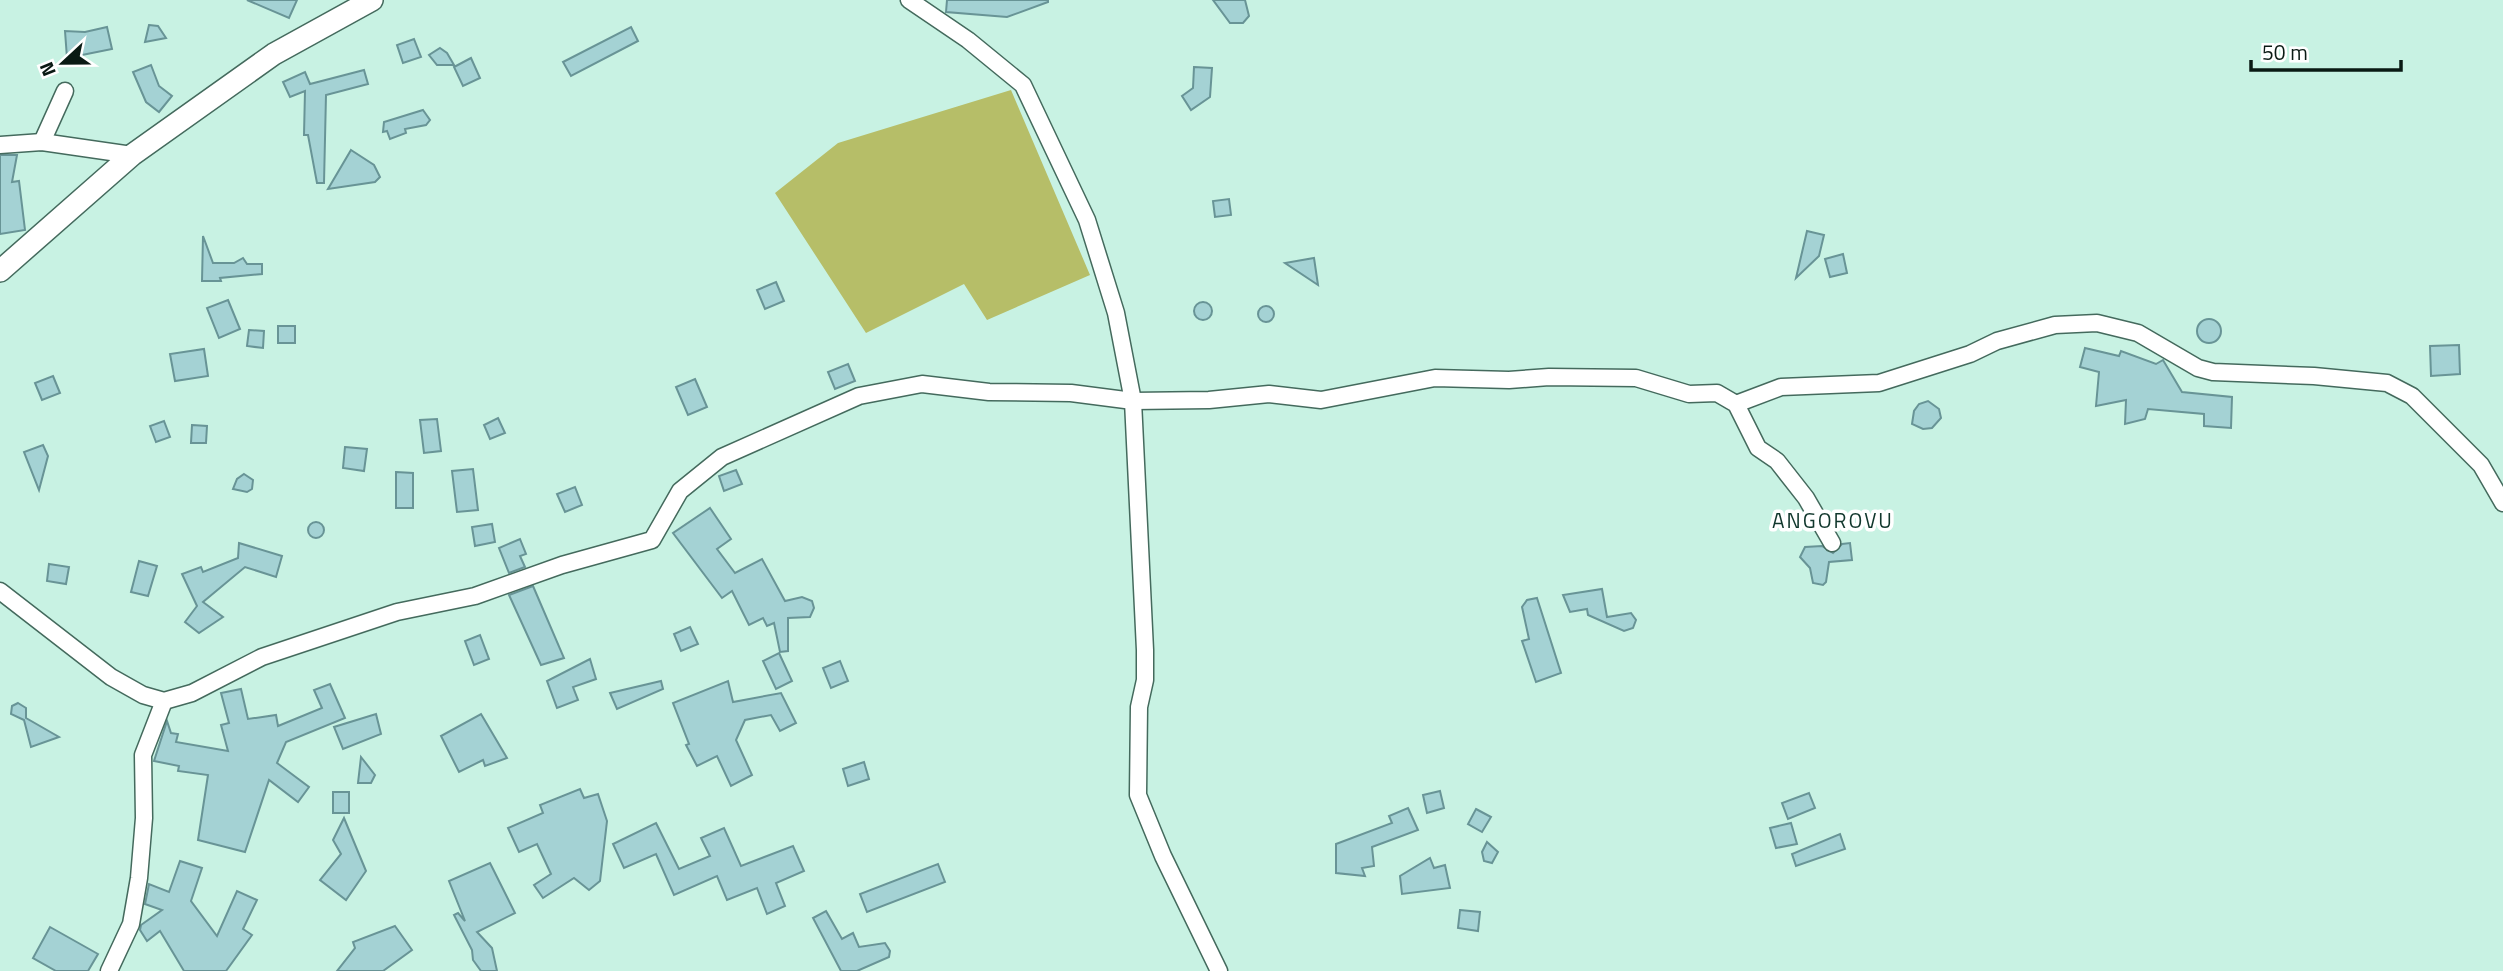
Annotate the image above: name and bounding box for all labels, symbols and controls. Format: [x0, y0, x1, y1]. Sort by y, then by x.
north arrow [28, 28, 98, 98]
scale bar [2251, 28, 2402, 72]
text: 50 m [2262, 36, 2308, 68]
text: N [31, 58, 63, 81]
district label: ANGOROVU [1772, 504, 1894, 536]

